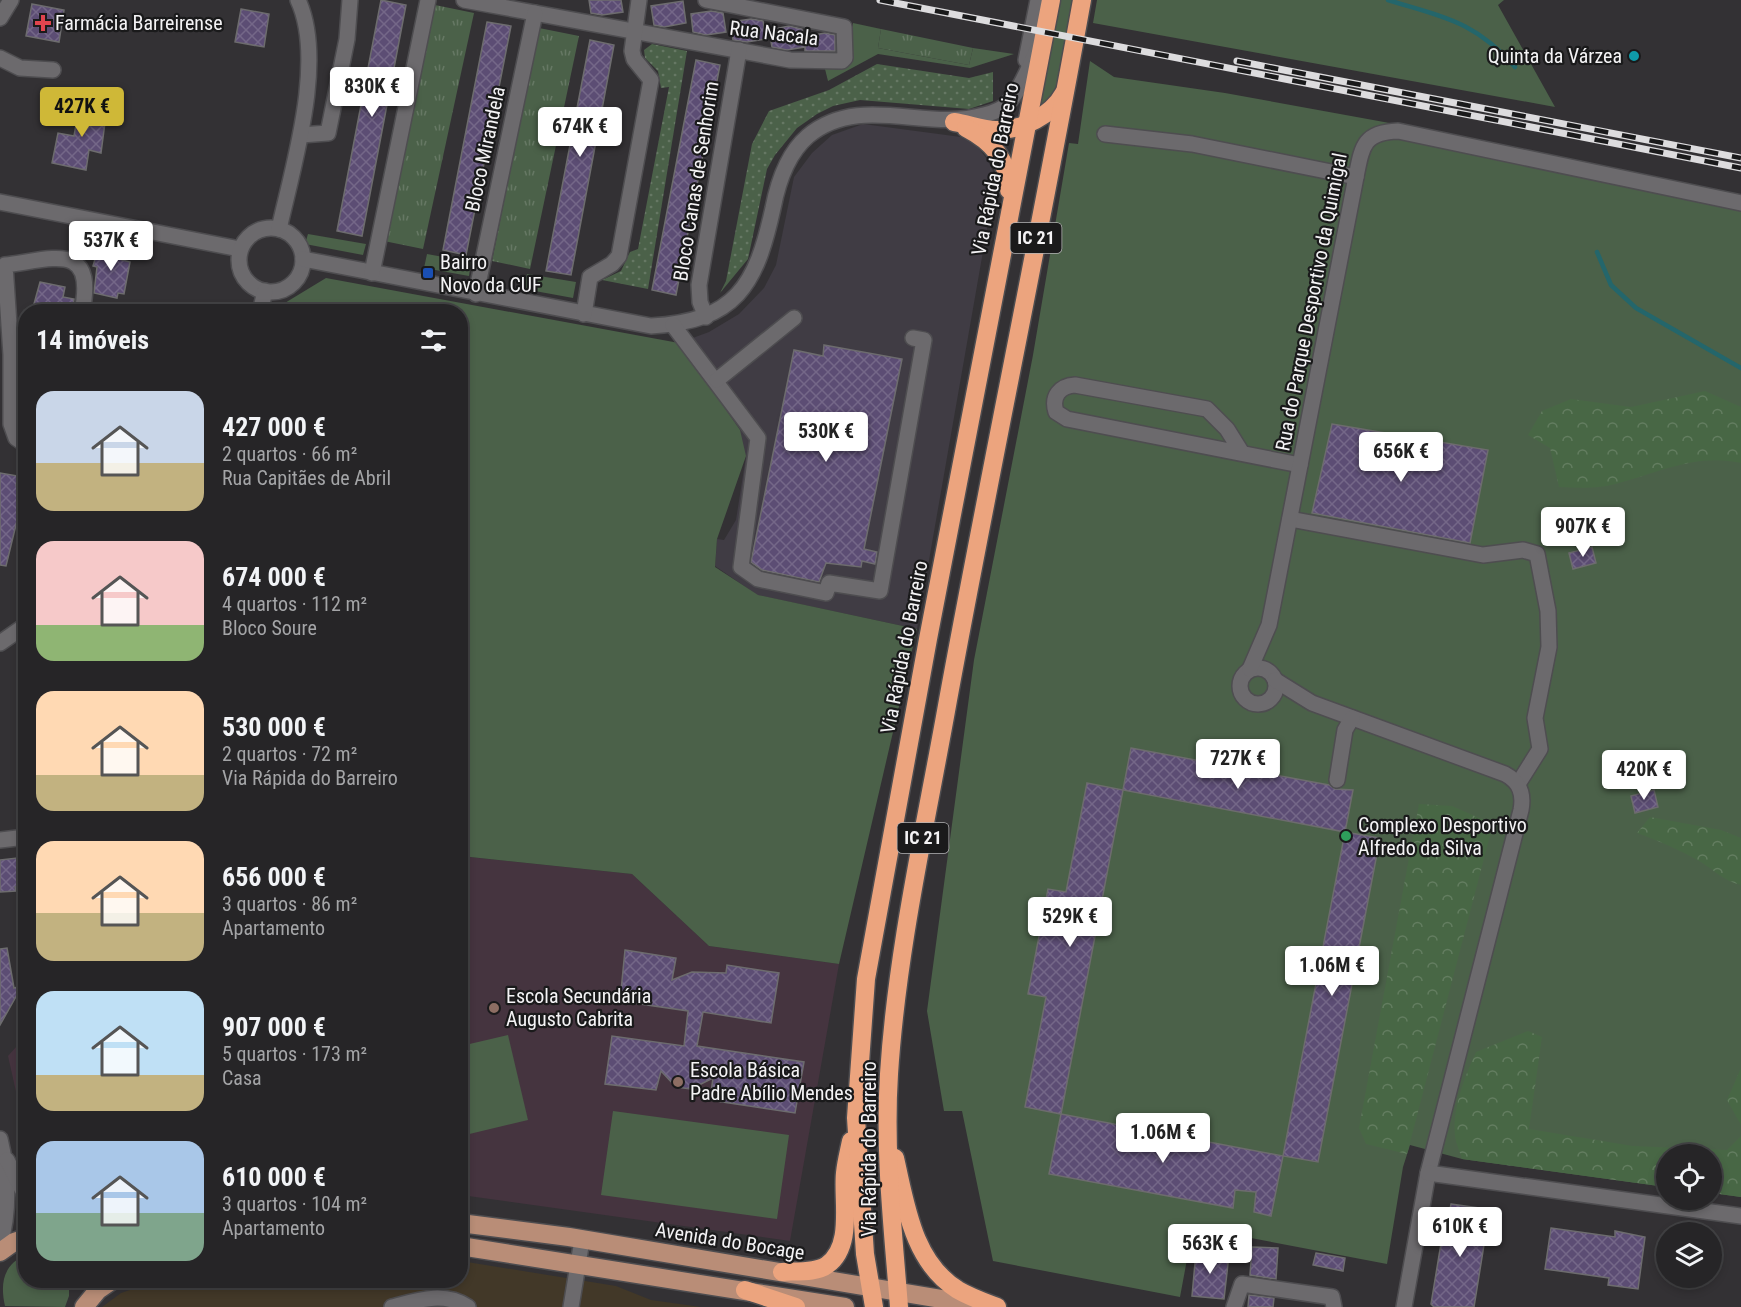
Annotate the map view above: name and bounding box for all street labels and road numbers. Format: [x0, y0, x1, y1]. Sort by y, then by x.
street label: Rua Nacala [728, 16, 820, 50]
street label: Bloco Canas de Senhorim [668, 79, 724, 283]
street label: Via Rápida do Barreiro [966, 80, 1024, 258]
street label: Bloco Mirandela [460, 84, 510, 214]
street label: Rua do Parque Desportivo da Quimigal [1270, 151, 1352, 453]
road number: IC 21 [1010, 223, 1062, 253]
street label: Via Rápida do Barreiro [875, 558, 933, 736]
road number: IC 21 [898, 823, 948, 853]
street label: Via Rápida do Barreiro [857, 1061, 881, 1237]
street label: Avenida do Bocage [654, 1217, 806, 1265]

